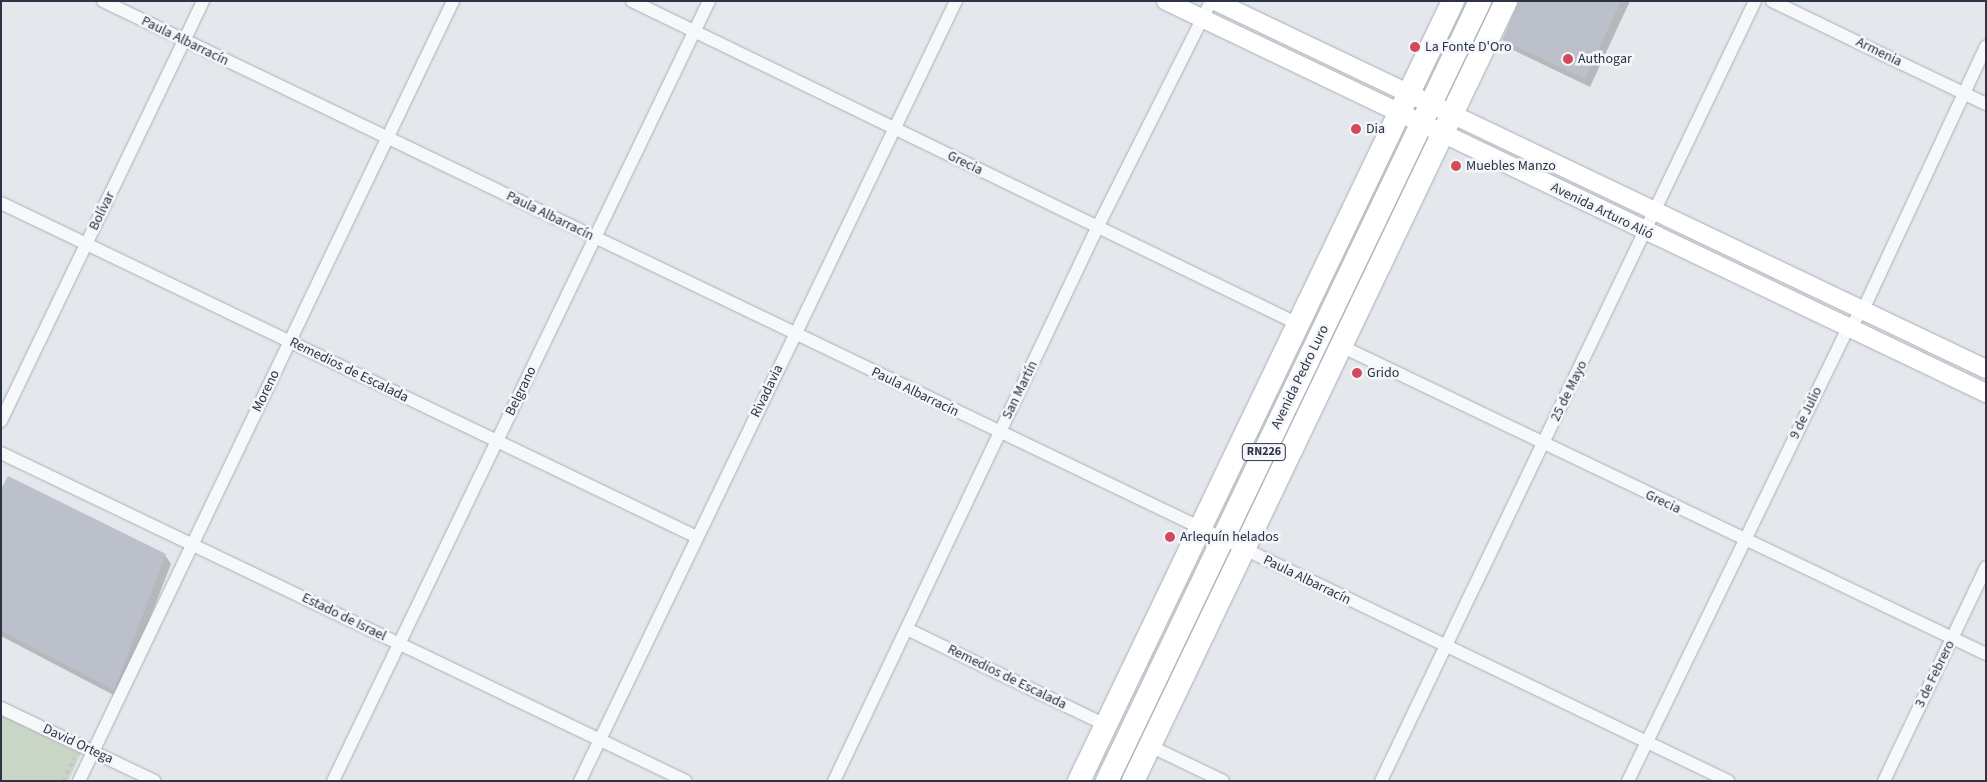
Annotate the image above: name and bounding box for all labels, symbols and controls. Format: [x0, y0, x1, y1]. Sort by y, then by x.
street label: Paula Albarracín [139, 13, 231, 69]
street label: Armenia [1853, 34, 1905, 70]
place label: La Fonte D'Oro [1425, 39, 1512, 55]
marker: La Fonte D'Oro [1409, 41, 1421, 53]
place label: Authogar [1578, 51, 1632, 67]
marker: Authogar [1562, 53, 1574, 65]
place label: Dia [1366, 121, 1385, 137]
marker: Dia [1350, 123, 1362, 135]
street label: Grecia [945, 147, 985, 179]
place label: Muebles Manzo [1466, 158, 1556, 174]
marker: Muebles Manzo [1450, 160, 1462, 172]
street label: Avenida Arturo Alió [1548, 179, 1656, 243]
street label: Paula Albarracín [504, 188, 596, 244]
street label: Bolívar [85, 189, 119, 233]
street label: Avenida Pedro Luro [1268, 322, 1332, 432]
street label: Remedios de Escalada [287, 334, 411, 406]
street label: San Martín [999, 358, 1041, 422]
street label: 25 de Mayo [1547, 358, 1591, 424]
street label: Rivadavia [747, 362, 787, 420]
street label: Belgrano [502, 364, 540, 418]
street label: Paula Albarracín [869, 364, 961, 420]
place label: Grido [1367, 365, 1399, 381]
street label: Moreno [249, 367, 283, 415]
marker: Grido [1351, 367, 1363, 379]
street label: 9 de Julio [1786, 384, 1826, 442]
road number: RN226 [1242, 442, 1286, 462]
street label: Grecia [1643, 487, 1683, 517]
place label: Arlequín helados [1180, 529, 1279, 545]
marker: Arlequín helados [1164, 531, 1176, 543]
street label: Paula Albarracín [1261, 552, 1353, 608]
street label: Estado de Israel [299, 589, 389, 645]
street label: 3 de Febrero [1912, 638, 1958, 710]
street label: Remedios de Escalada [945, 641, 1069, 713]
street label: David Ortega [40, 720, 116, 768]

